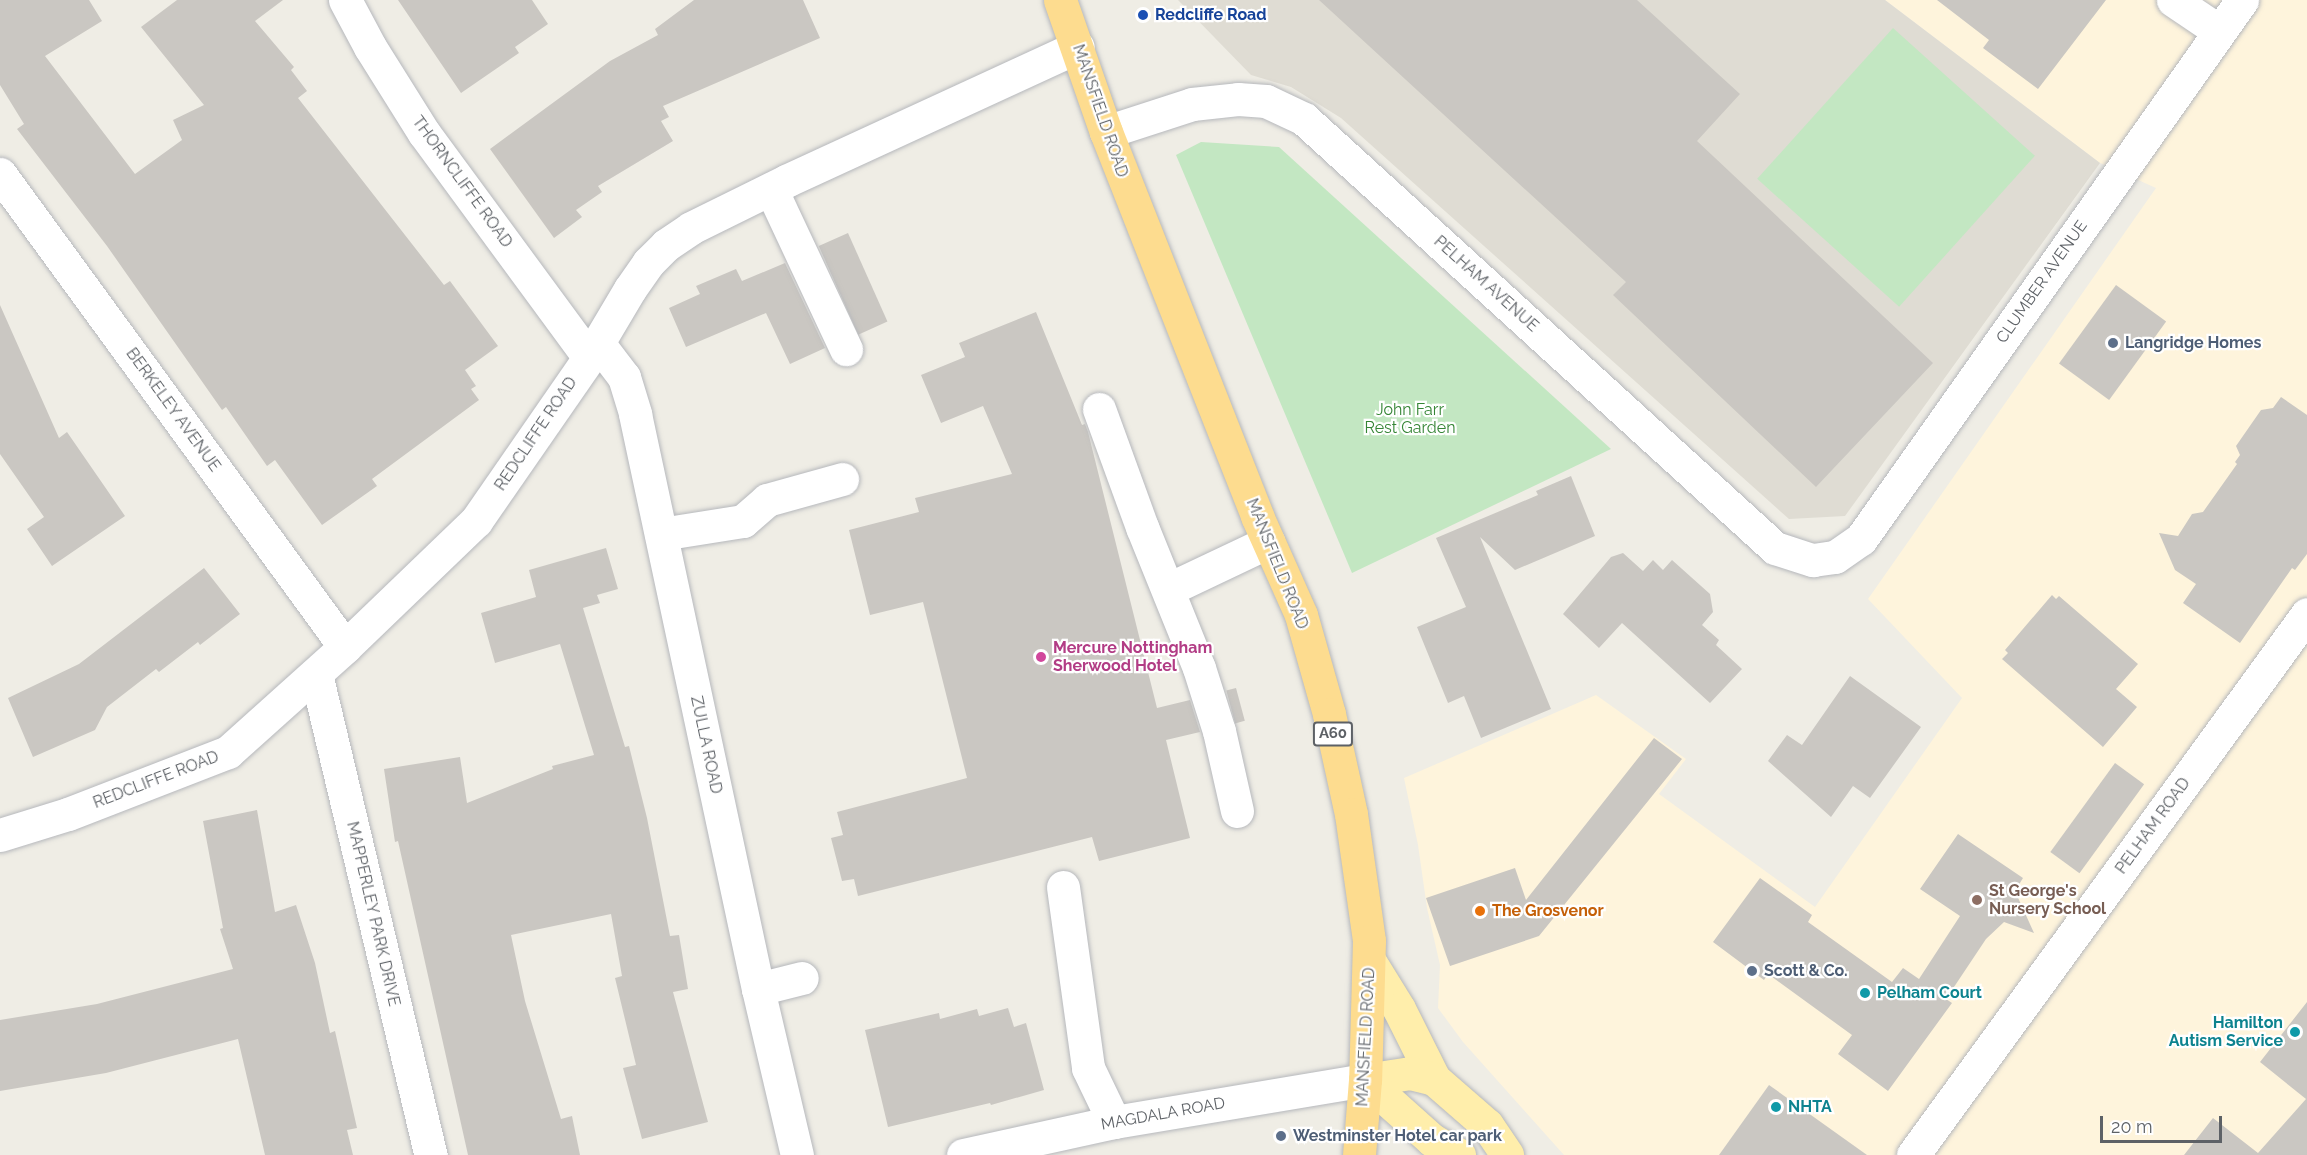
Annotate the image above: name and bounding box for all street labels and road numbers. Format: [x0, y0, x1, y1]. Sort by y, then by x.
street label: MANSFIELD ROAD [1068, 42, 1132, 180]
street label: THORNCLIFFE ROAD [408, 113, 516, 251]
street label: CLUMBER AVENUE [1992, 217, 2092, 347]
street label: PELHAM AVENUE [1430, 232, 1542, 336]
street label: BERKELEY AVENUE [121, 344, 225, 476]
street label: REDCLIFFE ROAD [491, 374, 581, 494]
street label: MANSFIELD ROAD [1242, 496, 1312, 632]
street label: ZULLA ROAD [686, 694, 726, 796]
road number: A60 [1312, 722, 1354, 746]
street label: REDCLIFFE ROAD [91, 747, 221, 813]
street label: PELHAM ROAD [2112, 774, 2194, 878]
street label: MAPPERLEY PARK DRIVE [342, 819, 404, 1009]
street label: MANSFIELD ROAD [1353, 967, 1379, 1107]
street label: MAGDALA ROAD [1099, 1094, 1227, 1134]

